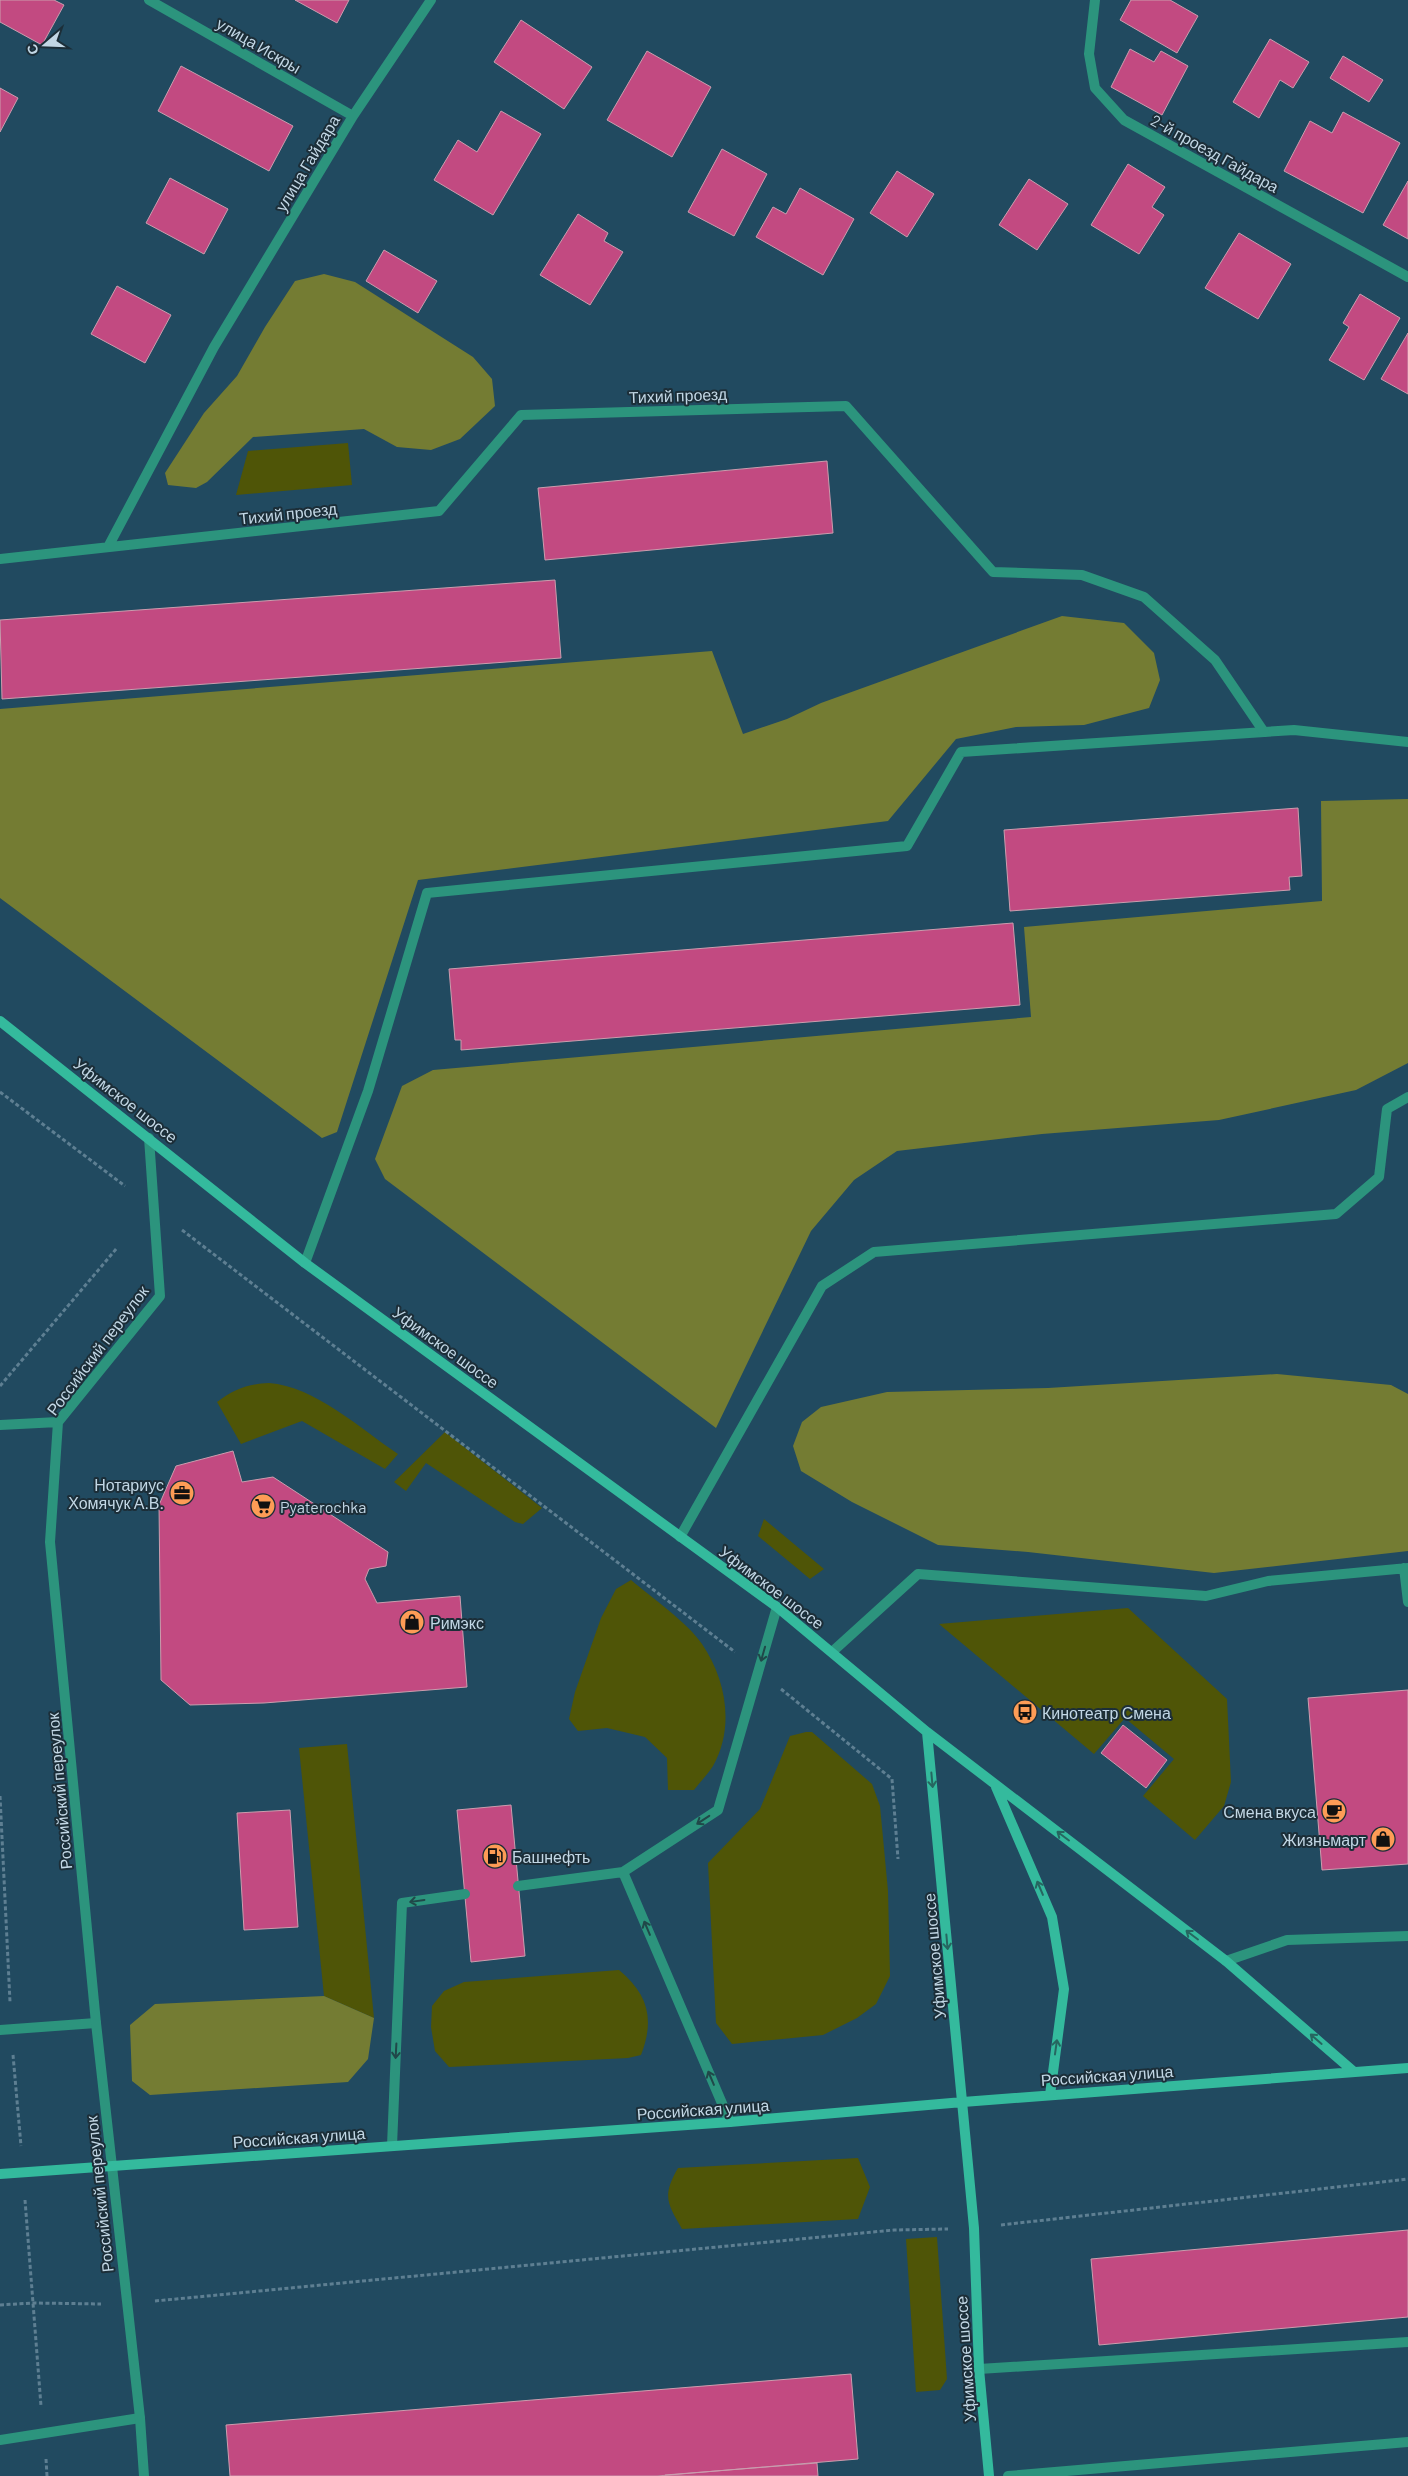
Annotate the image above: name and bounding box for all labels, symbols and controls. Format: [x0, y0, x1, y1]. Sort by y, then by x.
street label: улица Искры [214, 13, 304, 77]
north arrow [20, 20, 70, 70]
text: С [23, 42, 42, 57]
street label: 2-й проезд Гайдара [1148, 110, 1282, 196]
street label: улица Гайдара [271, 111, 343, 215]
street label: Тихий проезд [628, 384, 728, 406]
street label: Тихий проезд [238, 498, 339, 528]
street label: Уфимское шоссе [70, 1054, 182, 1146]
street label: Российский переулок [42, 1281, 152, 1418]
street label: Уфимское шоссе [389, 1302, 503, 1392]
place label: Нотариус Хомячук А.В. [68, 1475, 164, 1512]
office icon: Нотариус Хомячук А.В. [169, 1480, 195, 1506]
supermarket icon: Pyaterochka [250, 1493, 276, 1519]
place label: Pyaterochka [280, 1497, 366, 1516]
street label: Уфимское шоссе [716, 1541, 828, 1633]
shop icon: Римэкс [399, 1609, 425, 1635]
place label: Римэкс [430, 1613, 484, 1632]
one-way arrow [758, 1646, 767, 1662]
bus stop icon: Кинотеатр Смена [1012, 1699, 1038, 1725]
place label: Кинотеатр Смена [1042, 1703, 1171, 1722]
street label: Российский переулок [43, 1711, 75, 1870]
one-way arrow [927, 1772, 937, 1788]
cafe icon: Смена вкуса [1321, 1798, 1347, 1824]
place label: Смена вкуса [1223, 1802, 1316, 1821]
one-way arrow [697, 1815, 711, 1825]
shop icon: Жизньмарт [1370, 1826, 1396, 1852]
place label: Жизньмарт [1282, 1830, 1367, 1849]
one-way arrow [1057, 1831, 1070, 1842]
fuel station icon: Башнефть [482, 1843, 508, 1869]
place label: Башнефть [512, 1847, 590, 1866]
one-way arrow [1034, 1881, 1044, 1896]
street label: Уфимское шоссе [919, 1892, 949, 2020]
one-way arrow [409, 1896, 425, 1906]
one-way arrow [642, 1921, 652, 1936]
one-way arrow [1185, 1930, 1199, 1940]
one-way arrow [943, 1934, 952, 1950]
one-way arrow [1310, 2034, 1323, 2045]
one-way arrow [1051, 2039, 1061, 2055]
one-way arrow [391, 2042, 401, 2059]
street label: Российская улица [1040, 2061, 1174, 2089]
one-way arrow [706, 2071, 715, 2086]
street label: Российская улица [636, 2095, 770, 2123]
street label: Российский переулок [81, 2114, 117, 2273]
street label: Российская улица [232, 2123, 366, 2151]
street label: Уфимское шоссе [951, 2295, 979, 2423]

